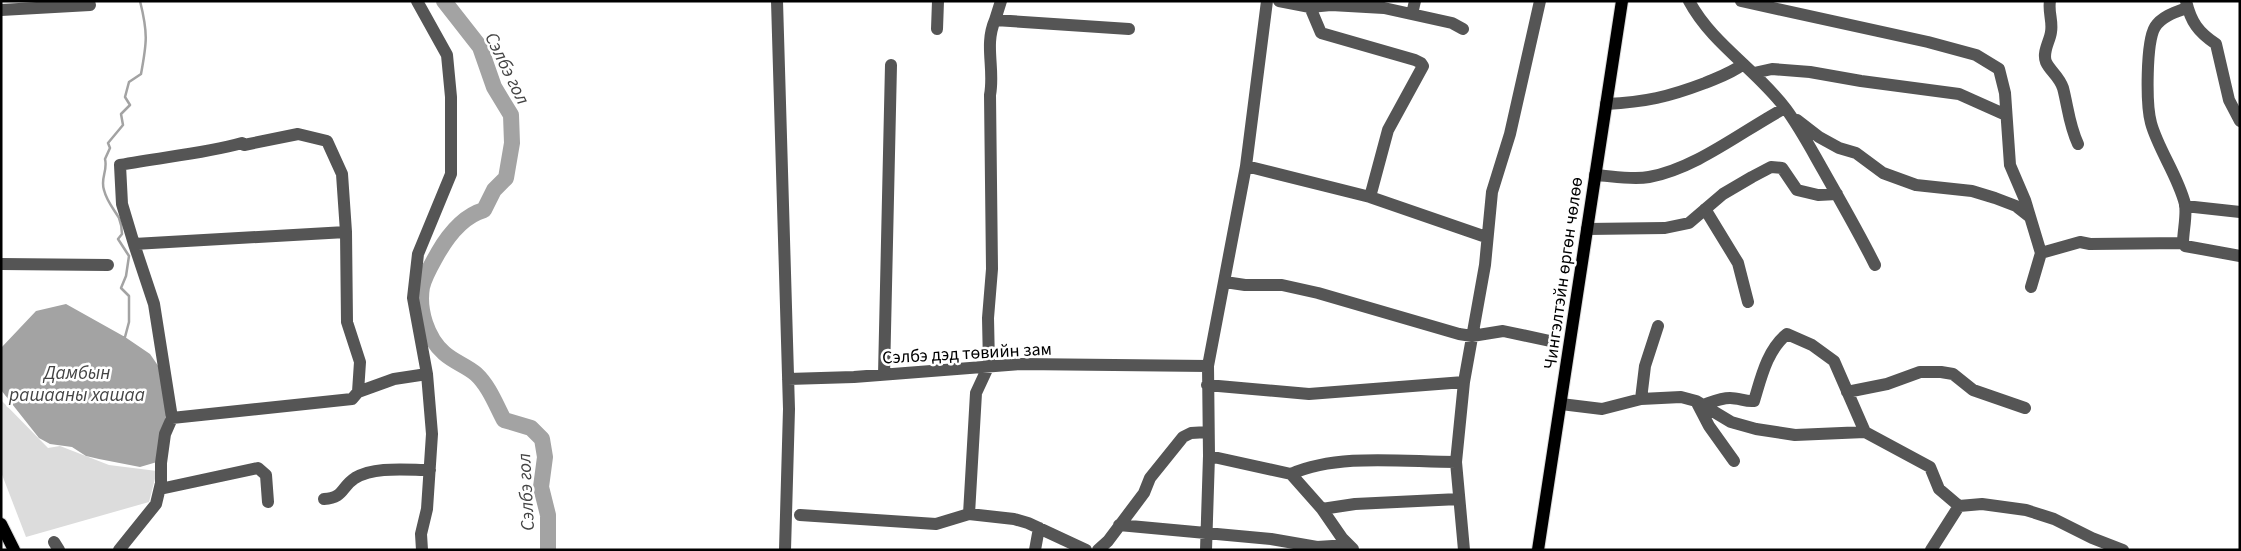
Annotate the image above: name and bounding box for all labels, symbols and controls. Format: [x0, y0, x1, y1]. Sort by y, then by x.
water label: Сэлбэ гол [477, 28, 536, 110]
street label: Чингэлтэйн өргөн чөлөө [1538, 175, 1589, 371]
street label: Сэлбэ дэд төвийн зам [882, 337, 1053, 370]
water label: Дамбын рашааны хашаа [8, 360, 145, 409]
water label: Сэлбэ гол [511, 452, 542, 531]

